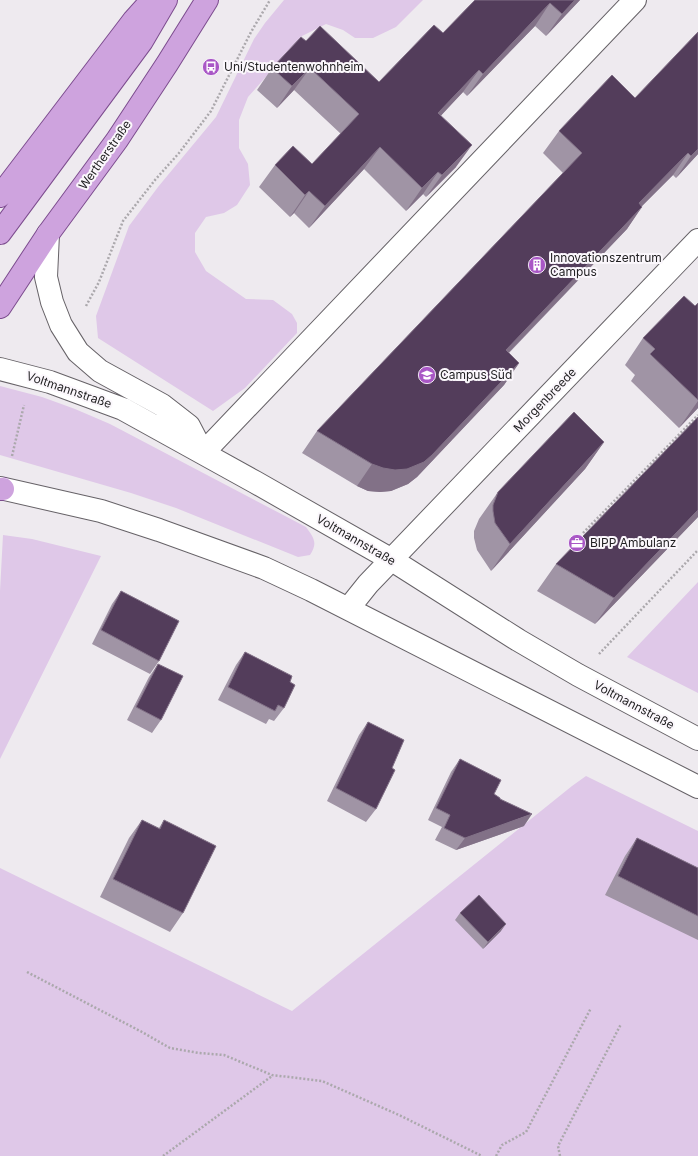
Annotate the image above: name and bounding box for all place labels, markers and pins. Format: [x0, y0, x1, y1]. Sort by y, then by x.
bus stop icon: Uni/Studentenwohnheim [201, 57, 221, 77]
place label: Uni/Studentenwohnheim [224, 59, 364, 74]
place label: Innovationszentrum Campus [550, 250, 662, 279]
building icon: Innovationszentrum Campus [527, 255, 547, 275]
school or university icon: Campus Süd [417, 365, 437, 385]
place label: Campus Süd [440, 367, 512, 382]
office icon: BIPP Ambulanz [567, 533, 587, 553]
place label: BIPP Ambulanz [590, 535, 676, 550]

